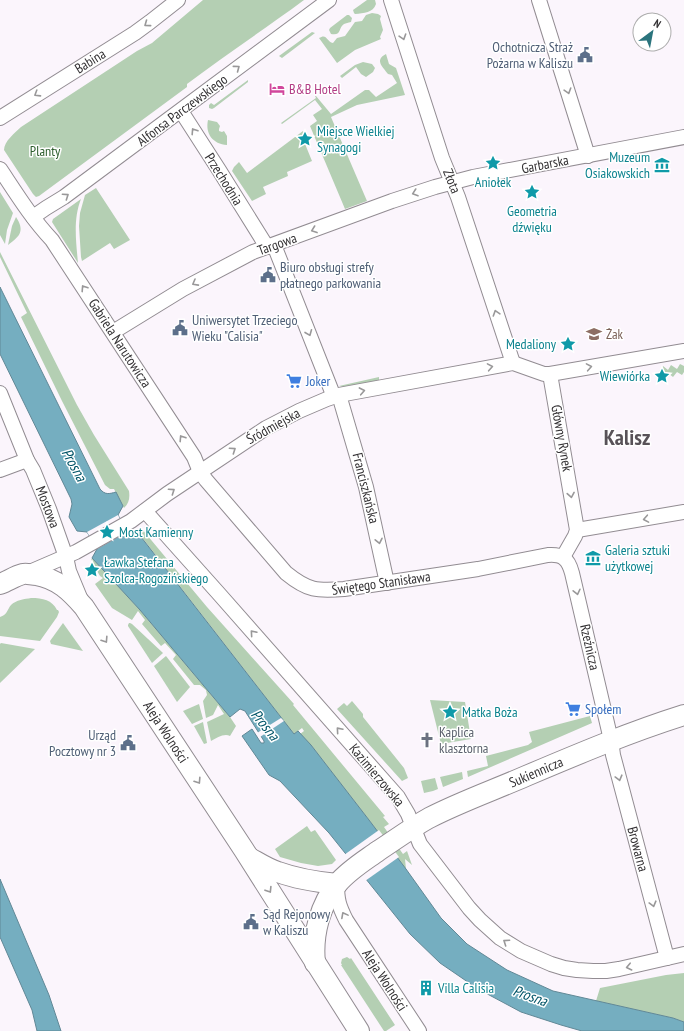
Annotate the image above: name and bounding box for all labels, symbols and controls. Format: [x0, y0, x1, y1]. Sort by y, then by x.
north arrow [632, 12, 672, 52]
text: N [651, 16, 664, 31]
one-way arrow [145, 19, 152, 26]
one-way arrow [398, 34, 407, 41]
place label: Ochotnicza Straż Pożarna w Kaliszu [487, 38, 573, 72]
street label: Babina [71, 45, 109, 77]
public building icon: Ochotnicza Straż Pożarna w Kaliszu [576, 46, 594, 64]
one-way arrow [233, 66, 240, 73]
street label: Alfonsa Parczewskiego [133, 70, 231, 150]
hotel icon: B&B Hotel [268, 80, 286, 98]
place label: B&B Hotel [289, 80, 341, 98]
one-way arrow [563, 87, 572, 94]
one-way arrow [35, 89, 42, 96]
place label: Miejsce Wielkiej Synagogi [317, 122, 395, 156]
one-way arrow [191, 128, 199, 135]
place icon: Miejsce Wielkiej Synagogi [296, 130, 314, 148]
park label: Planty [30, 142, 61, 160]
place label: Muzeum Osiakowskich [585, 148, 650, 182]
street label: Przechodnia [201, 149, 247, 209]
street label: Garbarska [520, 151, 570, 177]
place icon: Aniołek [484, 154, 502, 172]
museum icon: Muzeum Osiakowskich [653, 156, 671, 174]
street label: Złota [439, 166, 465, 196]
place label: Aniołek [475, 173, 512, 191]
place icon: Geometria dźwięku [523, 183, 541, 201]
one-way arrow [412, 188, 419, 197]
one-way arrow [61, 194, 68, 201]
place label: Geometria dźwięku [507, 202, 557, 236]
one-way arrow [310, 226, 317, 234]
street label: Targowa [255, 229, 299, 259]
place label: Biuro obsługi strefy płatnego parkowania [280, 258, 381, 292]
public building icon: Biuro obsługi strefy płatnego parkowania [259, 266, 277, 284]
one-way arrow [192, 278, 199, 285]
one-way arrow [81, 285, 88, 292]
street label: Gabriela Narutowicza [85, 295, 155, 391]
one-way arrow [492, 309, 501, 316]
place label: Uniwersytet Trzeciego Wieku "Calisia" [192, 311, 297, 345]
public building icon: Uniwersytet Trzeciego Wieku "Calisia" [171, 319, 189, 337]
school or university icon: Żak [585, 325, 603, 343]
place label: Żak [606, 325, 624, 343]
one-way arrow [305, 329, 313, 336]
place label: Medaliony [506, 335, 557, 353]
place icon: Medaliony [559, 335, 577, 353]
one-way arrow [487, 363, 493, 372]
one-way arrow [586, 363, 592, 372]
place label: Wiewiórka [600, 367, 650, 385]
place icon: Wiewiórka [653, 367, 671, 385]
supermarket icon: Joker [285, 372, 303, 390]
place label: Joker [305, 372, 330, 390]
one-way arrow [359, 387, 366, 395]
street label: Główny Rynek [547, 403, 577, 473]
street label: Śródmiejska [243, 404, 303, 448]
district label: Kalisz [604, 423, 650, 451]
one-way arrow [180, 435, 187, 442]
water label: Prosna [58, 445, 92, 485]
one-way arrow [228, 448, 235, 455]
street label: Franciszkańska [349, 451, 383, 525]
street label: Mostowa [32, 484, 64, 530]
one-way arrow [168, 488, 175, 496]
one-way arrow [566, 492, 575, 498]
one-way arrow [642, 514, 649, 522]
place icon: Most Kamienny [98, 523, 116, 541]
place label: Most Kamienny [119, 523, 194, 541]
one-way arrow [374, 538, 382, 544]
place label: Galeria sztuki użytkowej [605, 541, 670, 575]
museum icon: Galeria sztuki użytkowej [584, 549, 602, 567]
place label: Ławka Stefana Szolca-Rogozińskiego [104, 553, 208, 587]
place icon: Ławka Stefana Szolca-Rogozińskiego [83, 561, 101, 579]
street label: Świętego Stanisława [330, 567, 432, 599]
one-way arrow [572, 589, 580, 595]
street label: Rzeźnicza [576, 622, 604, 672]
one-way arrow [251, 630, 258, 637]
one-way arrow [101, 636, 108, 643]
street label: Aleja Wolności [139, 698, 193, 766]
supermarket icon: Społem [564, 700, 582, 718]
place label: Społem [585, 700, 621, 718]
place icon: Matka Boża [441, 703, 459, 721]
place label: Matka Boża [462, 703, 517, 721]
water label: Prosna [247, 705, 284, 745]
place label: Kaplica klasztorna [439, 723, 488, 757]
place label: Urząd Pocztowy nr 3 [49, 726, 116, 760]
one-way arrow [337, 728, 344, 735]
church icon: Kaplica klasztorna [418, 731, 436, 749]
public building icon: Urząd Pocztowy nr 3 [119, 734, 137, 752]
street label: Kazimierzowska [345, 740, 409, 810]
street label: Sukiennicza [506, 753, 566, 791]
one-way arrow [614, 775, 623, 782]
one-way arrow [193, 777, 201, 784]
street label: Browarna [623, 825, 653, 873]
one-way arrow [264, 886, 272, 893]
one-way arrow [648, 900, 657, 907]
place label: Sąd Rejonowy w Kaliszu [263, 905, 331, 939]
one-way arrow [341, 911, 348, 919]
public building icon: Sąd Rejonowy w Kaliszu [242, 913, 260, 931]
one-way arrow [503, 940, 510, 947]
street label: Aleja Wolności [358, 946, 412, 1014]
one-way arrow [626, 962, 632, 970]
building icon: Villa Calisia [417, 979, 435, 997]
place label: Villa Calisia [437, 979, 494, 997]
water label: Prosna [511, 981, 551, 1011]

